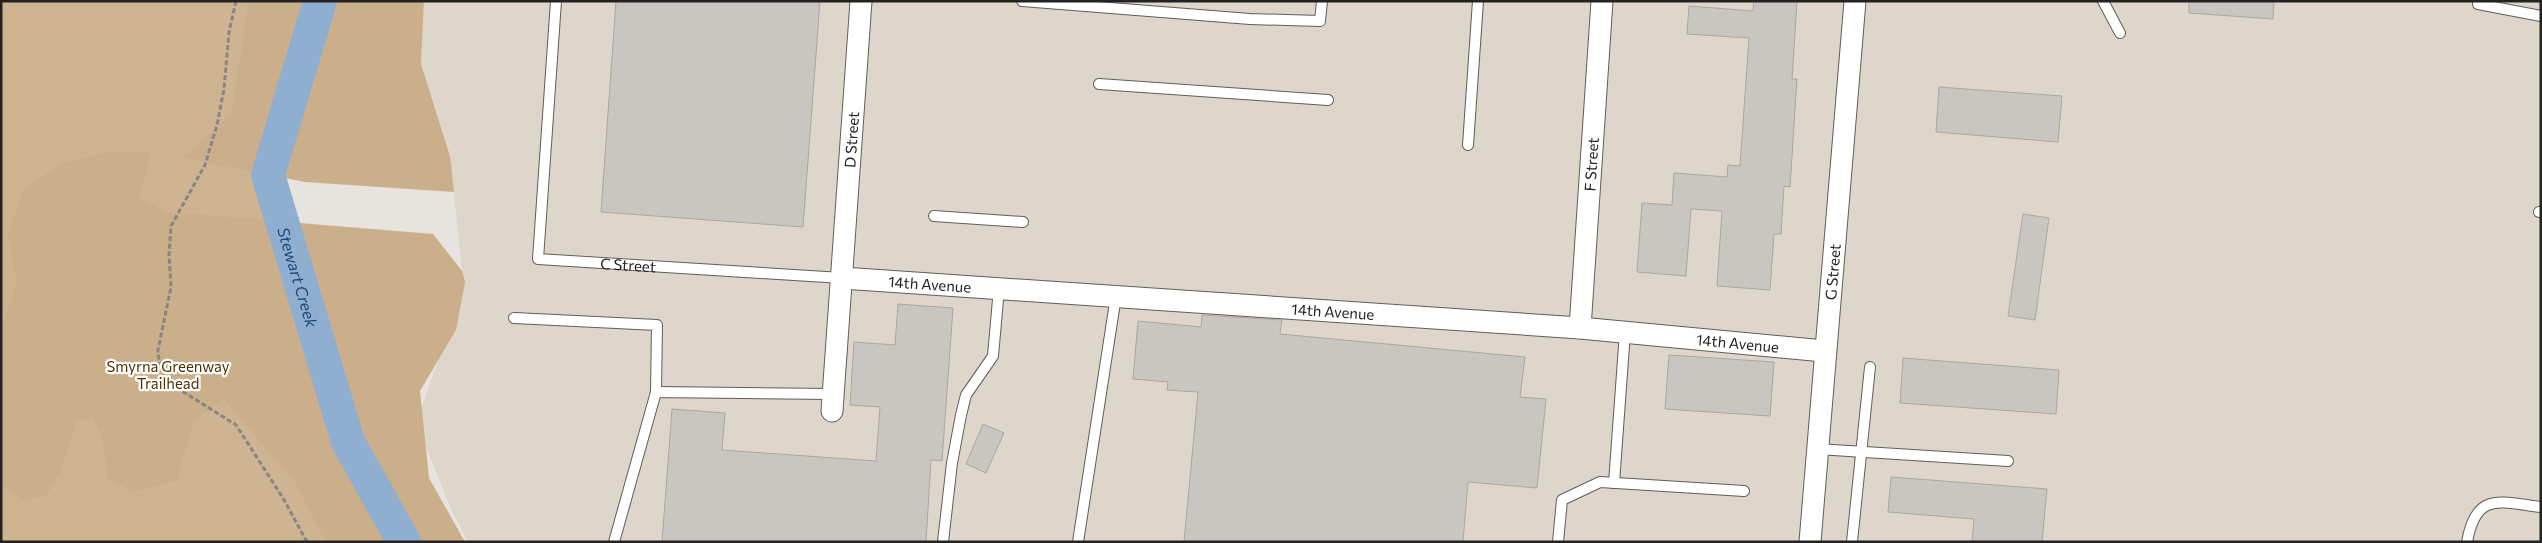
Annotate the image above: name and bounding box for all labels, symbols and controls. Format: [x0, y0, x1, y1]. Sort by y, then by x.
street label: D Street [840, 111, 862, 168]
street label: F Street [1580, 137, 1602, 192]
water label: Stewart Creek [275, 225, 323, 330]
street label: G Street [1821, 243, 1844, 301]
street label: C Street [600, 254, 657, 275]
street label: 14th Avenue [888, 272, 972, 296]
street label: 14th Avenue [1291, 299, 1375, 323]
street label: 14th Avenue [1695, 330, 1780, 356]
park label: Smyrna Greenway Trailhead [106, 357, 230, 392]

